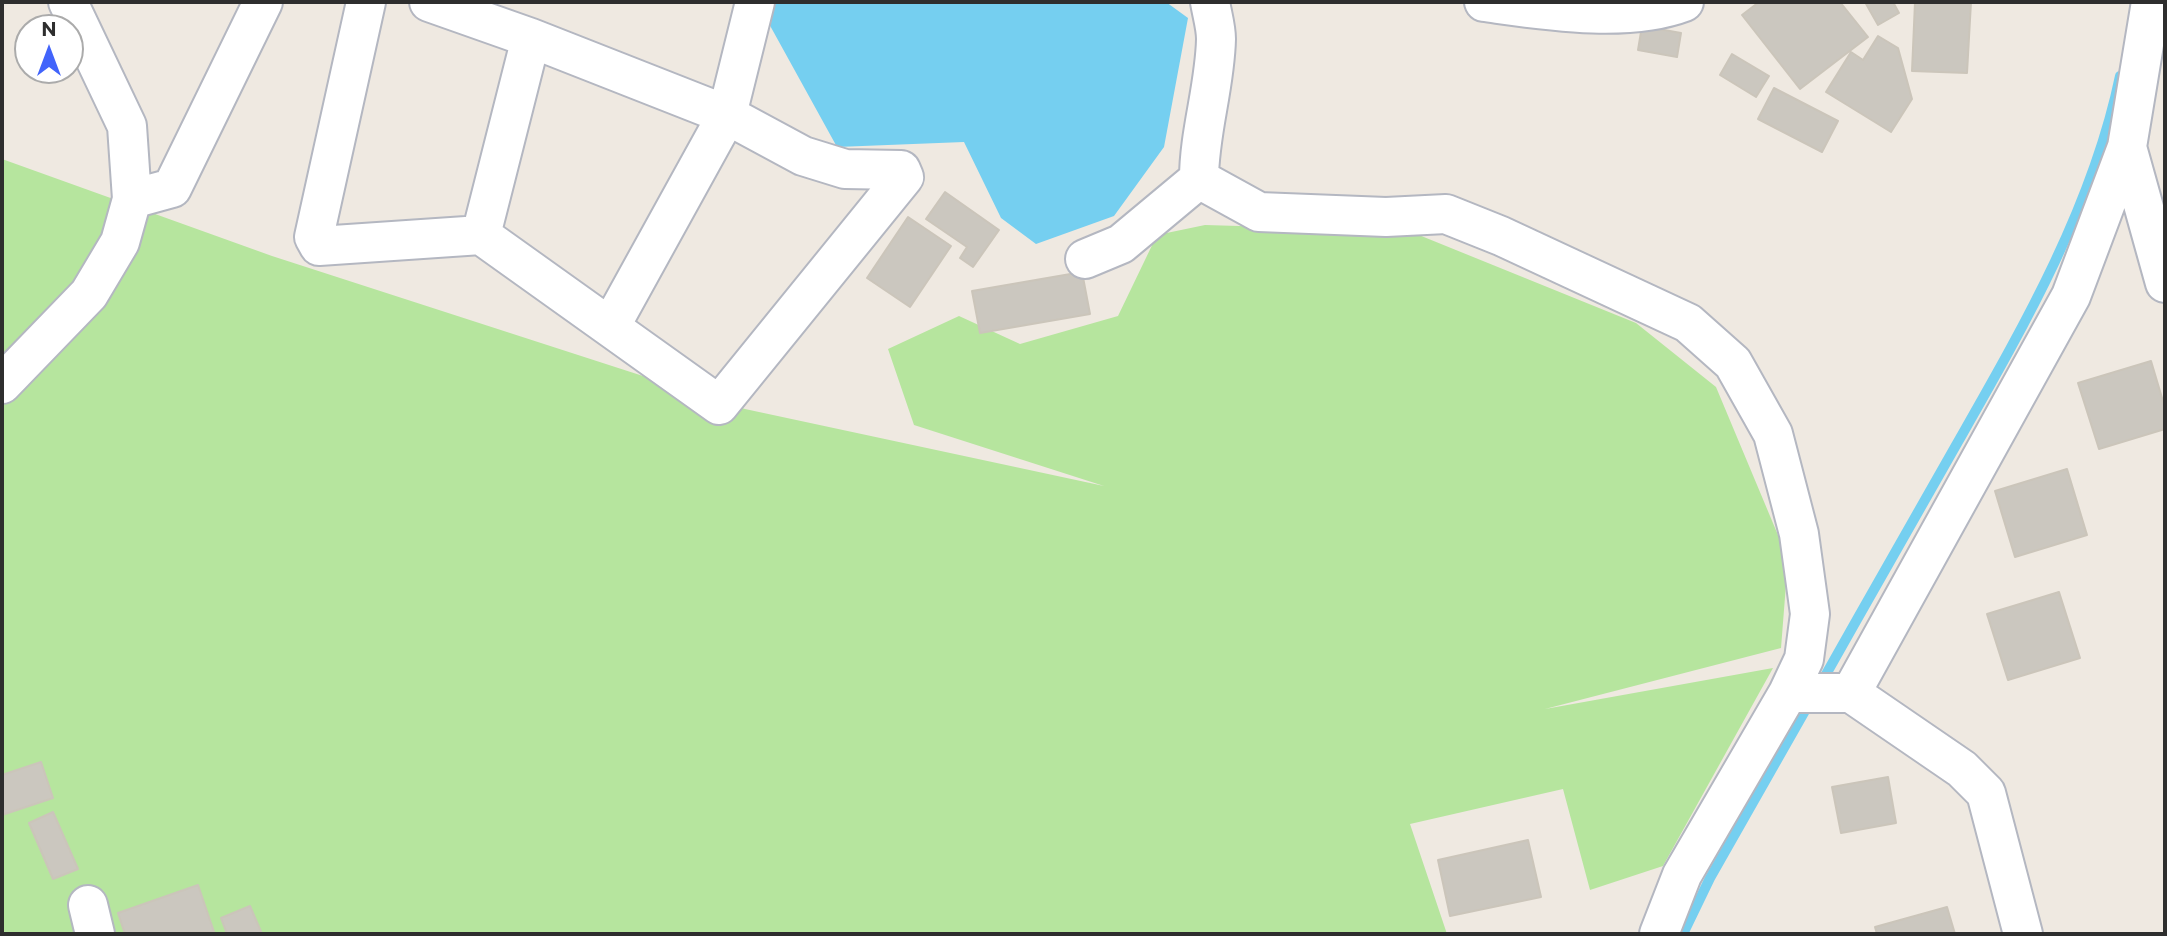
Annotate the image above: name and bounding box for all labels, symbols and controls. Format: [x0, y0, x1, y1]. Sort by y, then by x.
north arrow [14, 14, 84, 84]
text: N [41, 18, 57, 41]

